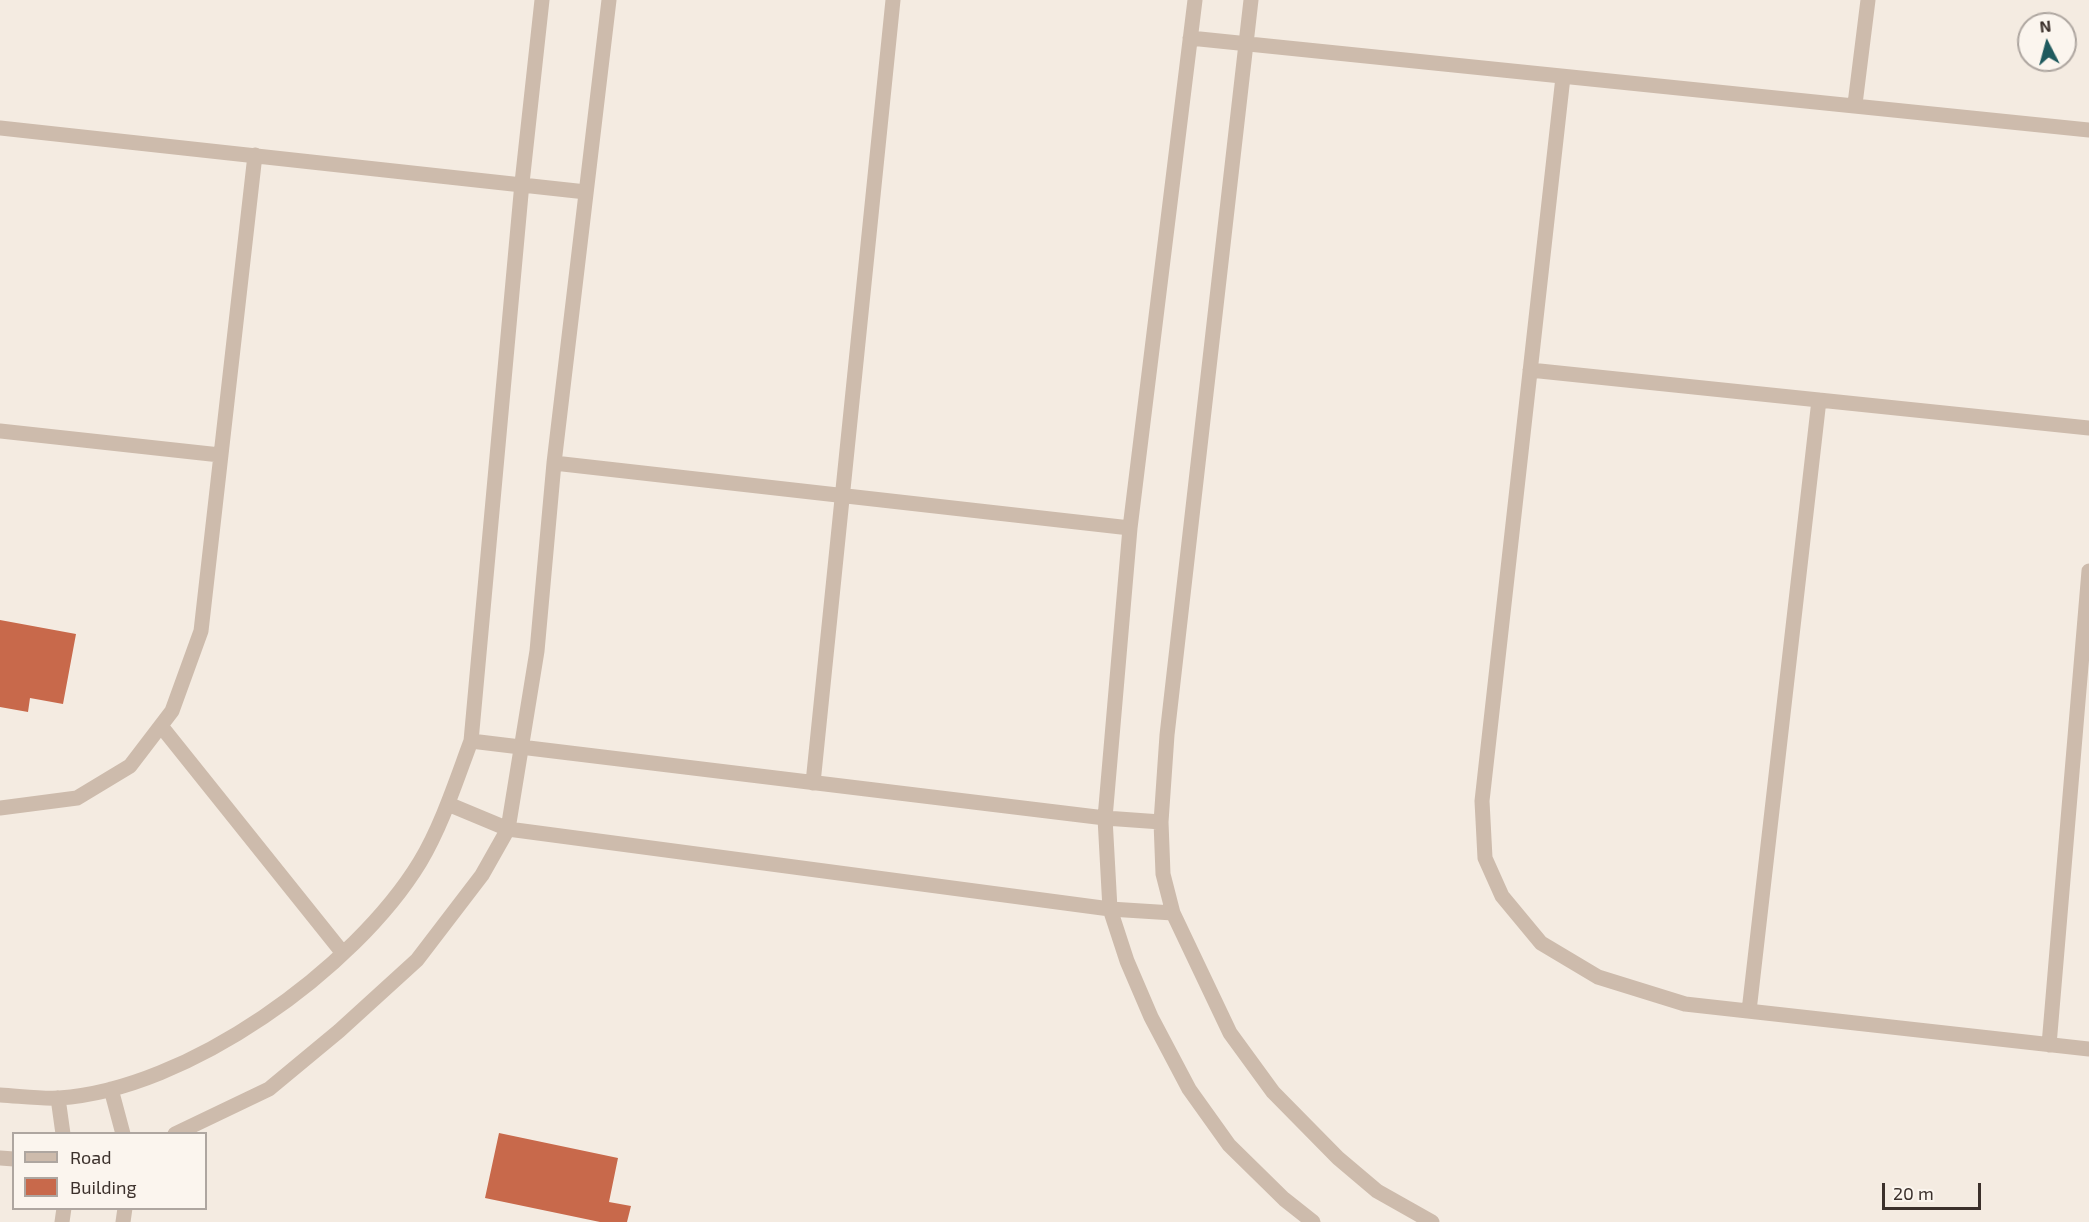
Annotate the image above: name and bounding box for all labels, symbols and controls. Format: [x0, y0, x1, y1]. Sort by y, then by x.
north arrow [2017, 12, 2077, 72]
text: N [2039, 16, 2052, 36]
legend [12, 1132, 207, 1210]
text: Road [70, 1146, 111, 1168]
scale bar [1885, 1171, 1984, 1209]
text: Building [70, 1176, 137, 1198]
text: 20 m [1893, 1182, 1934, 1204]

